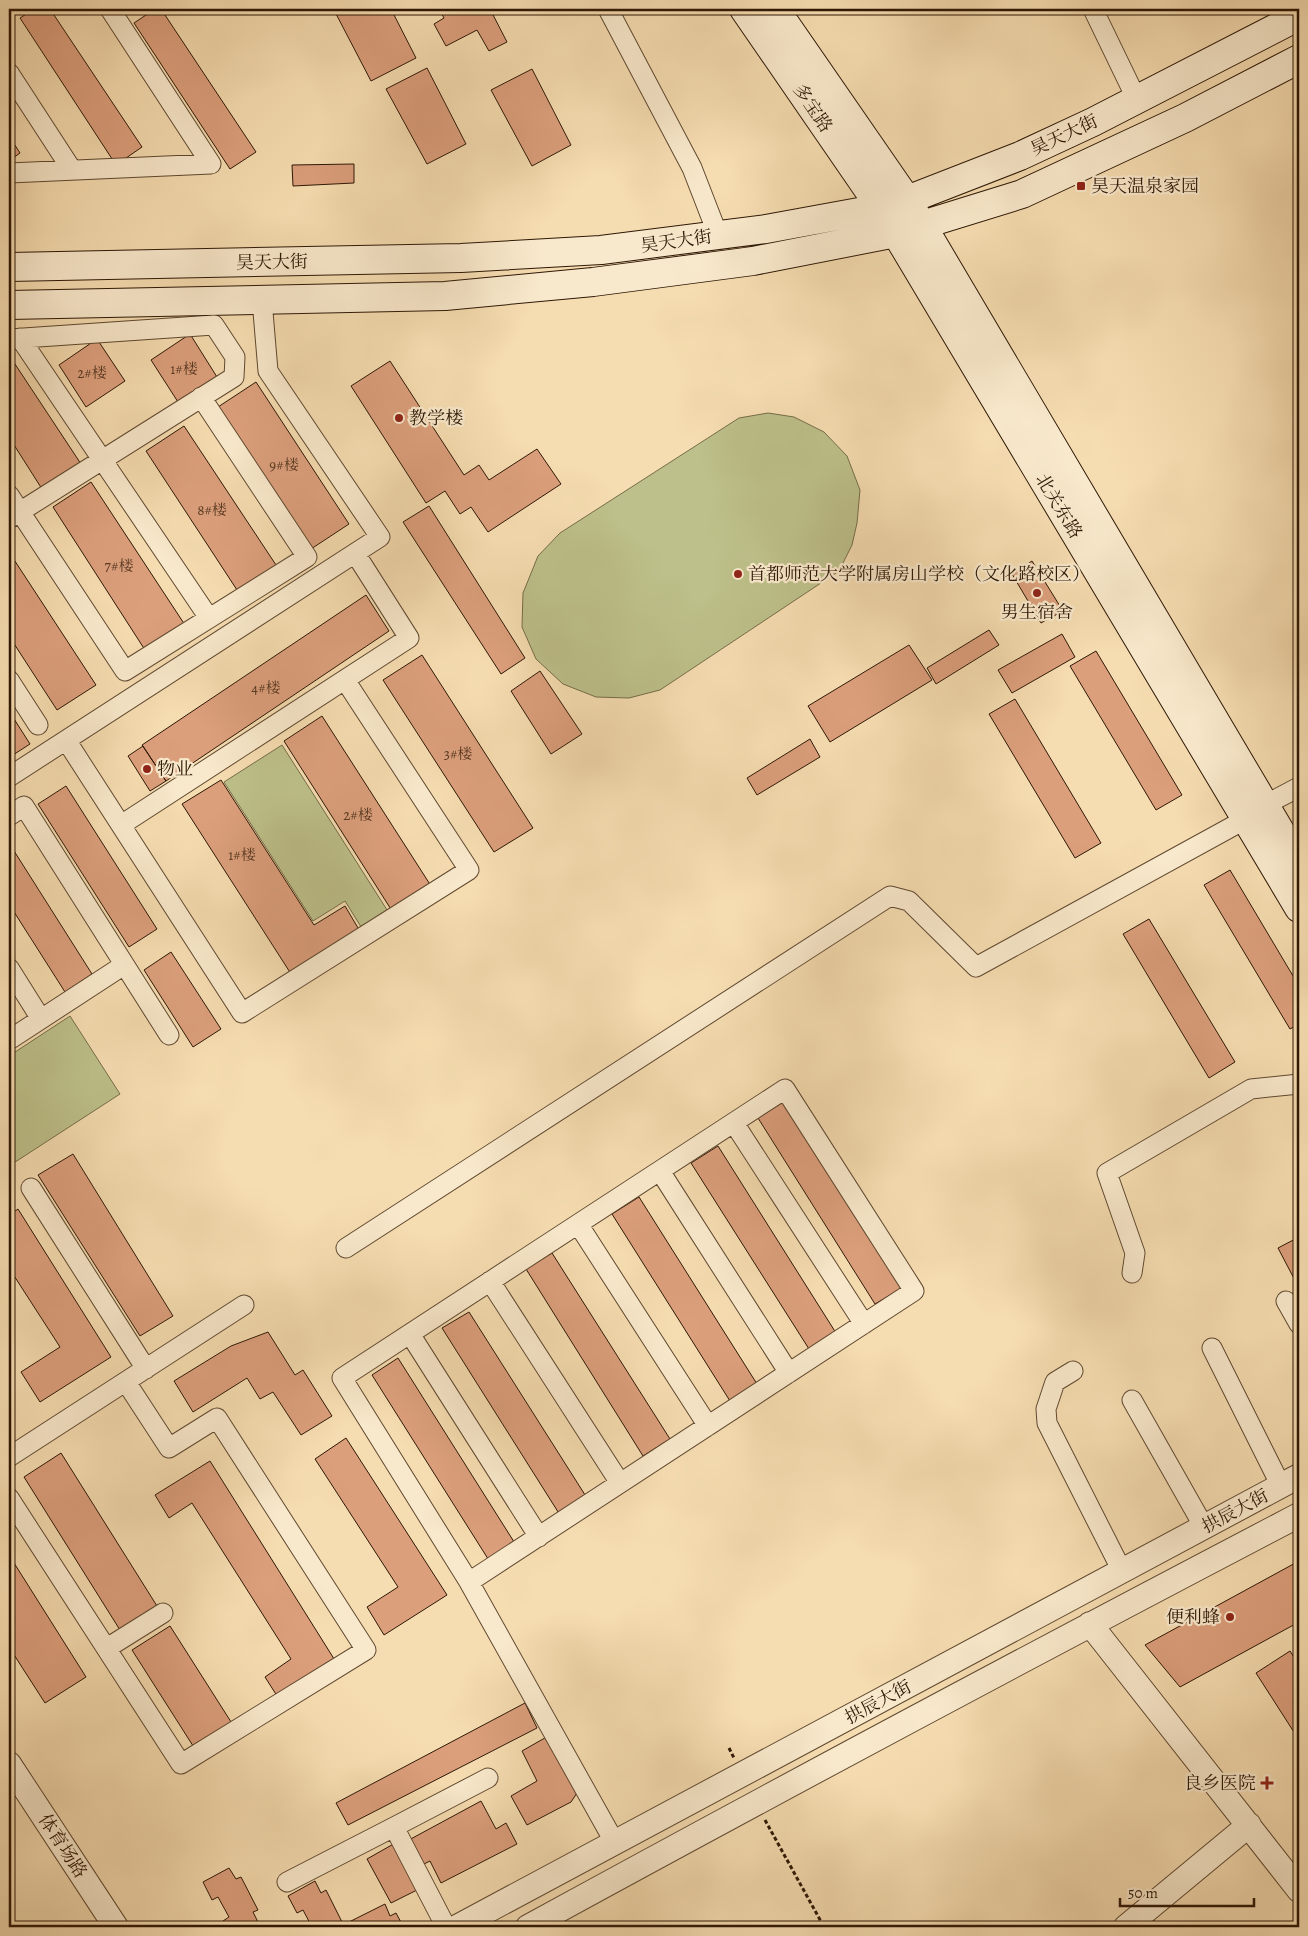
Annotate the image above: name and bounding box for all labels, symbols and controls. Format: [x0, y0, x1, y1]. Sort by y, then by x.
street label: 多宝路 [788, 79, 838, 137]
street label: 昊天大街 [1026, 109, 1102, 161]
place label: 昊天温泉家园 [1091, 174, 1199, 198]
marker: 昊天温泉家园 [1075, 180, 1087, 192]
street label: 昊天大街 [639, 224, 713, 258]
street label: 昊天大街 [236, 249, 308, 275]
house number: 1#楼 [170, 359, 198, 379]
house number: 2#楼 [77, 363, 107, 383]
place label: 教学楼 [409, 406, 463, 430]
marker: 教学楼 [393, 412, 405, 424]
house number: 9#楼 [269, 455, 299, 475]
street label: 北关东路 [1030, 469, 1088, 543]
house number: 8#楼 [197, 500, 227, 520]
house number: 7#楼 [105, 556, 133, 576]
place label: 首都师范大学附属房山学校（文化路校区） [748, 562, 1090, 586]
marker: 首都师范大学附属房山学校（文化路校区） [732, 568, 744, 580]
marker: 男生宿舍 [1031, 587, 1043, 599]
place label: 男生宿舍 [1001, 600, 1073, 624]
house number: 4#楼 [251, 678, 281, 698]
house number: 3#楼 [444, 744, 472, 764]
place label: 物业 [157, 757, 193, 781]
marker: 物业 [141, 763, 153, 775]
house number: 2#楼 [343, 805, 373, 825]
house number: 1#楼 [228, 845, 256, 865]
street label: 拱辰大街 [1198, 1484, 1272, 1538]
place label: 便利蜂 [1166, 1605, 1220, 1629]
marker: 便利蜂 [1224, 1611, 1236, 1623]
street label: 拱辰大街 [841, 1675, 915, 1729]
place label: 良乡医院 [1184, 1771, 1256, 1795]
marker: 良乡医院 [1260, 1776, 1274, 1790]
street label: 体育场路 [33, 1809, 93, 1883]
scale bar [1120, 1876, 1254, 1908]
text: 50 m [1128, 1883, 1158, 1903]

